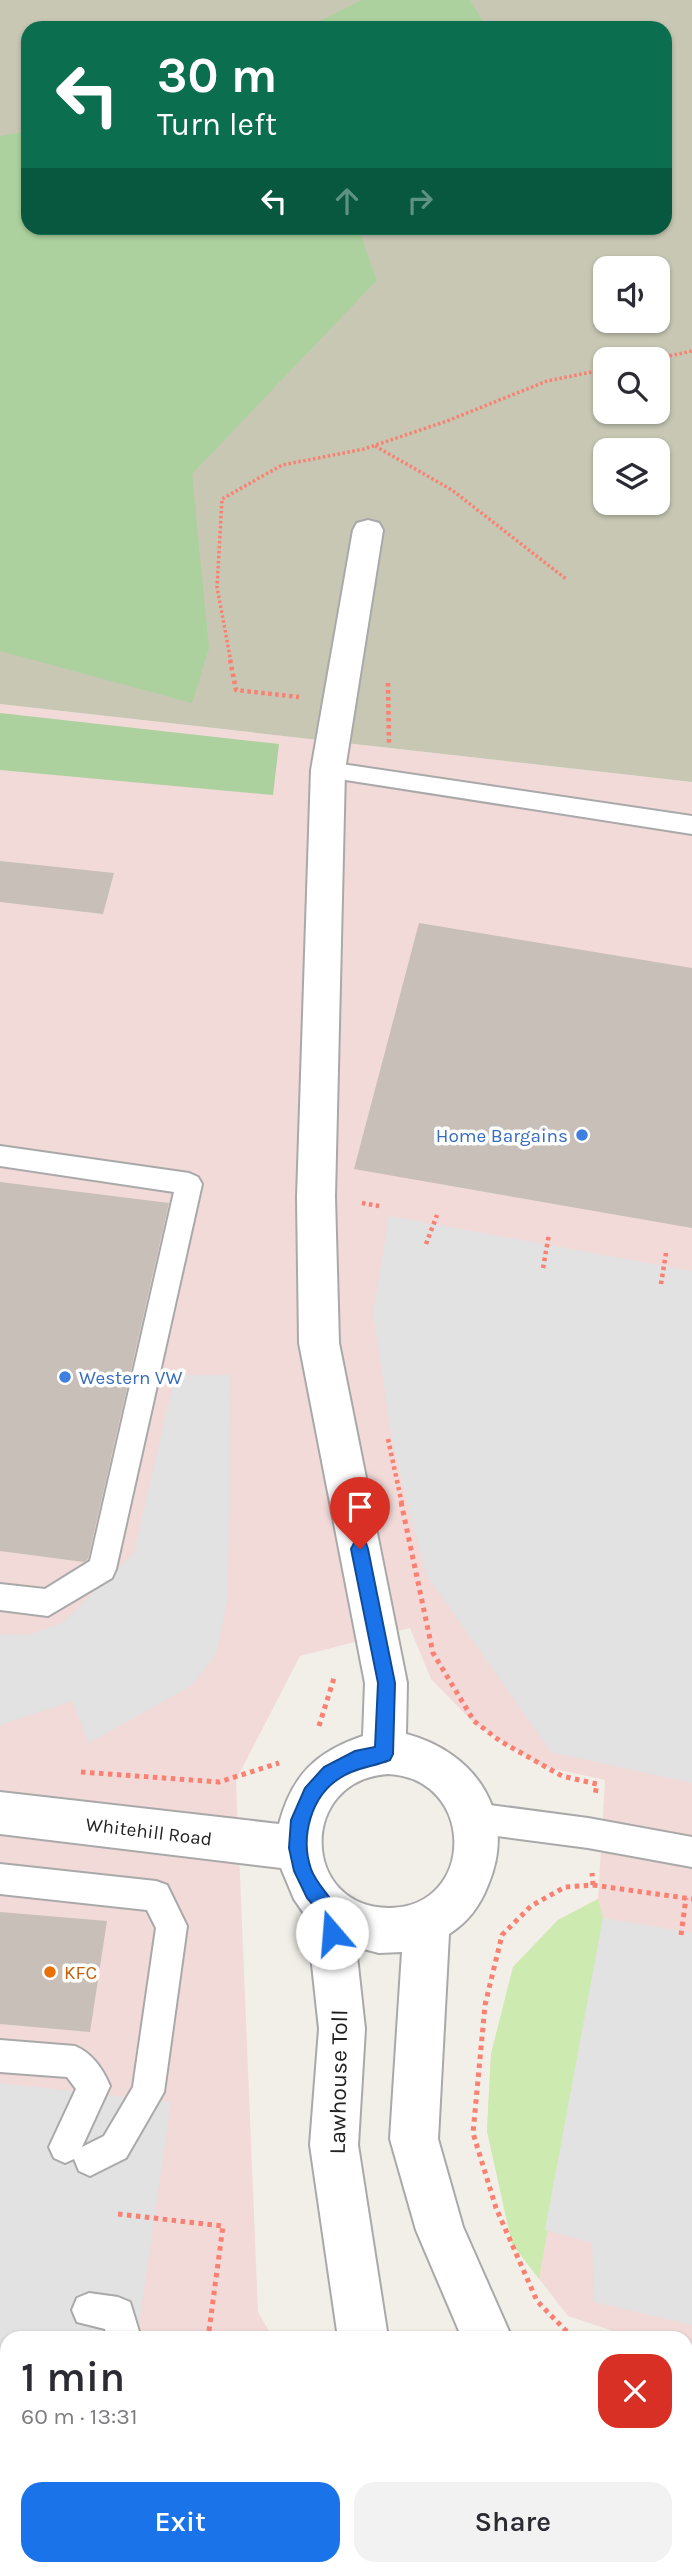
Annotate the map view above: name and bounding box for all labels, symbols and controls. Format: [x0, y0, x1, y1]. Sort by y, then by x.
text: 30 m [157, 47, 277, 104]
icon: left [42, 49, 133, 140]
text: Turn left [157, 106, 277, 143]
icon: left [255, 182, 293, 220]
icon: ahead [328, 182, 366, 220]
icon: right [401, 182, 439, 220]
map controls [593, 256, 670, 515]
button: sound [593, 256, 670, 333]
button: search [593, 347, 670, 424]
button: layers [593, 438, 670, 515]
place label: Home Bargains [436, 1125, 568, 1147]
marker: Home Bargains [574, 1127, 590, 1143]
place label: Western VW [79, 1367, 183, 1389]
marker: Western VW [57, 1369, 73, 1385]
pin [330, 1477, 390, 1549]
icon: arrive [341, 1488, 379, 1526]
street label: Whitehill Road [84, 1813, 213, 1851]
position arrow [295, 1896, 369, 1970]
place label: KFC [64, 1962, 97, 1984]
marker: KFC [42, 1964, 58, 1980]
street label: Lawhouse Toll [324, 2009, 353, 2155]
text: 1 min [21, 2352, 125, 2402]
button: close [598, 2354, 672, 2428]
text: 60 m · 13:31 [21, 2403, 138, 2430]
button: Exit [21, 2482, 340, 2562]
button: Share [354, 2482, 672, 2562]

